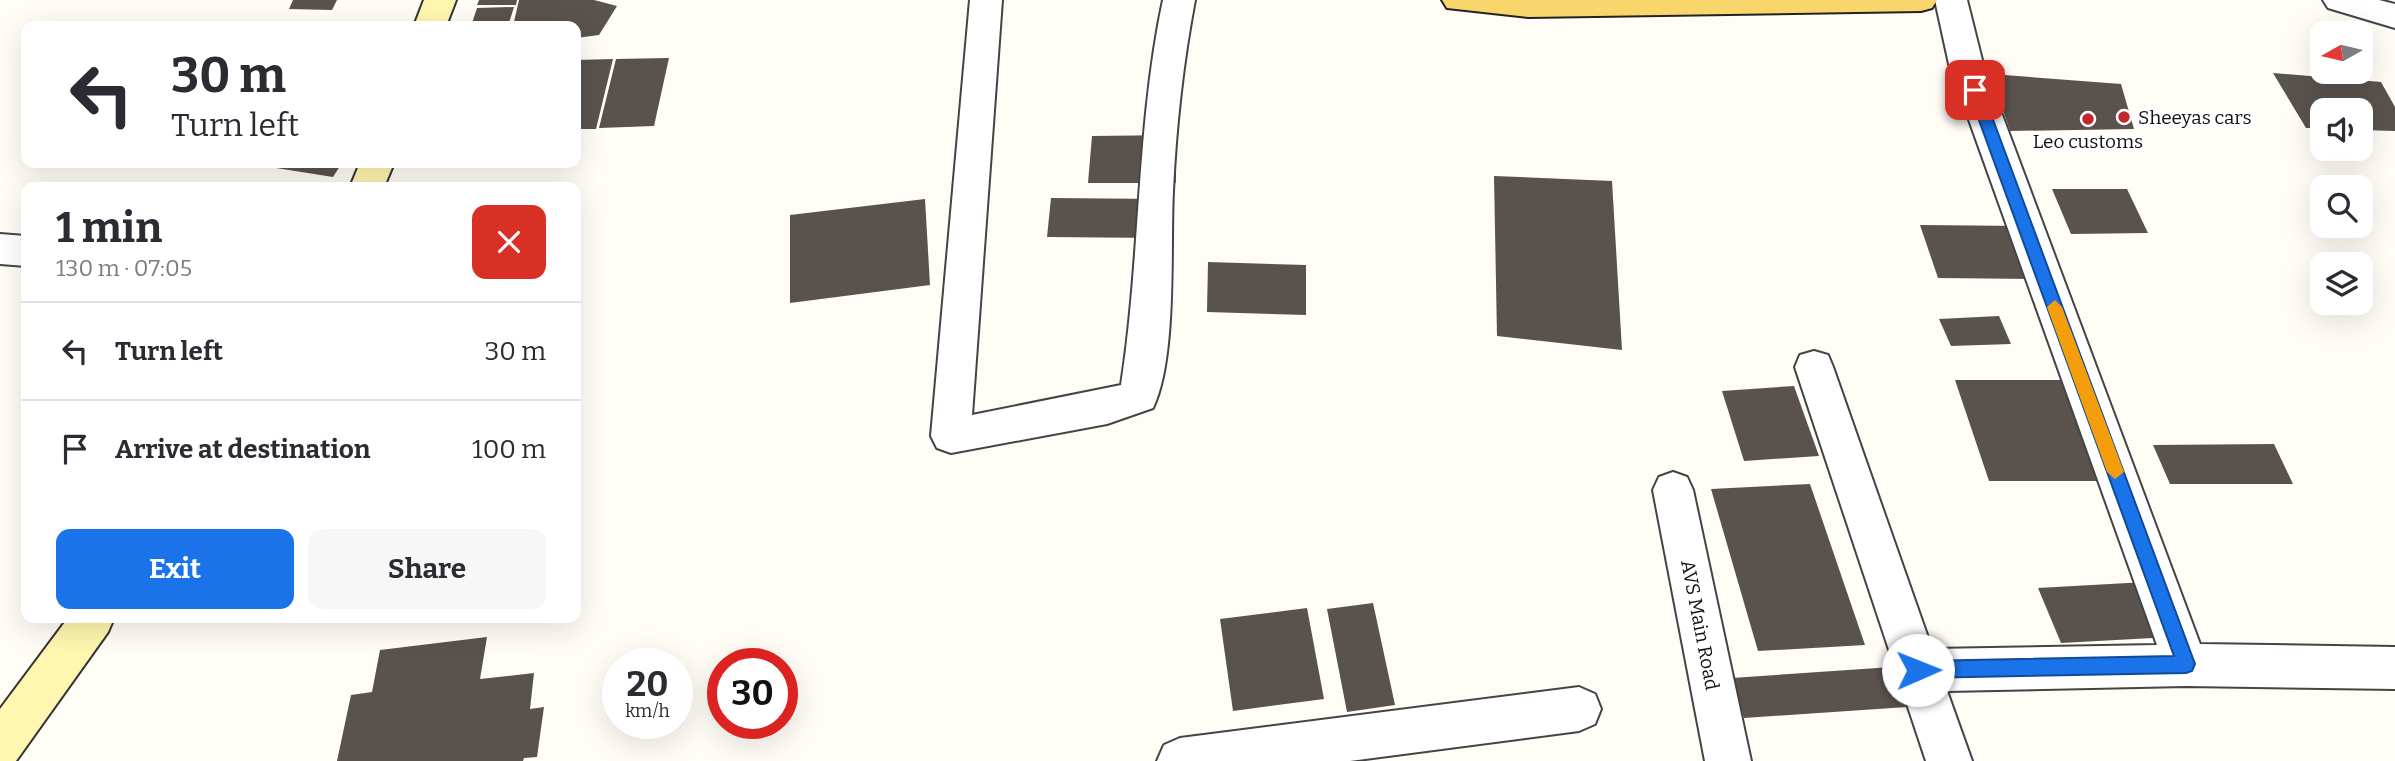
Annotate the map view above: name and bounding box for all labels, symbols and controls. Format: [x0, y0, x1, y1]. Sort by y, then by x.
north arrow [2310, 21, 2373, 84]
map controls [2310, 21, 2373, 315]
text: 30 m [171, 46, 286, 105]
icon: left [56, 49, 147, 140]
pin [1945, 60, 2005, 120]
icon: arrive [1956, 71, 1994, 109]
button: sound [2310, 98, 2373, 161]
text: Turn left [171, 106, 299, 144]
place label: Sheeyas cars [2138, 106, 2252, 129]
marker: Sheeyas cars [2116, 109, 2132, 125]
marker: Leo customs [2080, 111, 2096, 127]
place label: Leo customs [2033, 130, 2143, 153]
button: search [2310, 175, 2373, 238]
text: 1 min [56, 203, 162, 253]
button: close [472, 205, 546, 279]
button: layers [2310, 252, 2373, 315]
text: 130 m · 07:05 [56, 254, 192, 282]
icon: left [56, 332, 94, 370]
text: Turn left [115, 336, 223, 367]
text: 30 m [485, 336, 546, 367]
icon: arrive [56, 430, 94, 468]
text: Arrive at destination [115, 434, 370, 465]
text: 100 m [472, 434, 546, 465]
button: Exit [56, 529, 294, 609]
button: Share [308, 529, 546, 609]
street label: AVS Main Road [1676, 558, 1724, 692]
position arrow [1881, 633, 1955, 707]
speed limit sign: 30 [707, 648, 798, 739]
text: 20 [627, 663, 668, 705]
text: km/h [625, 700, 670, 722]

